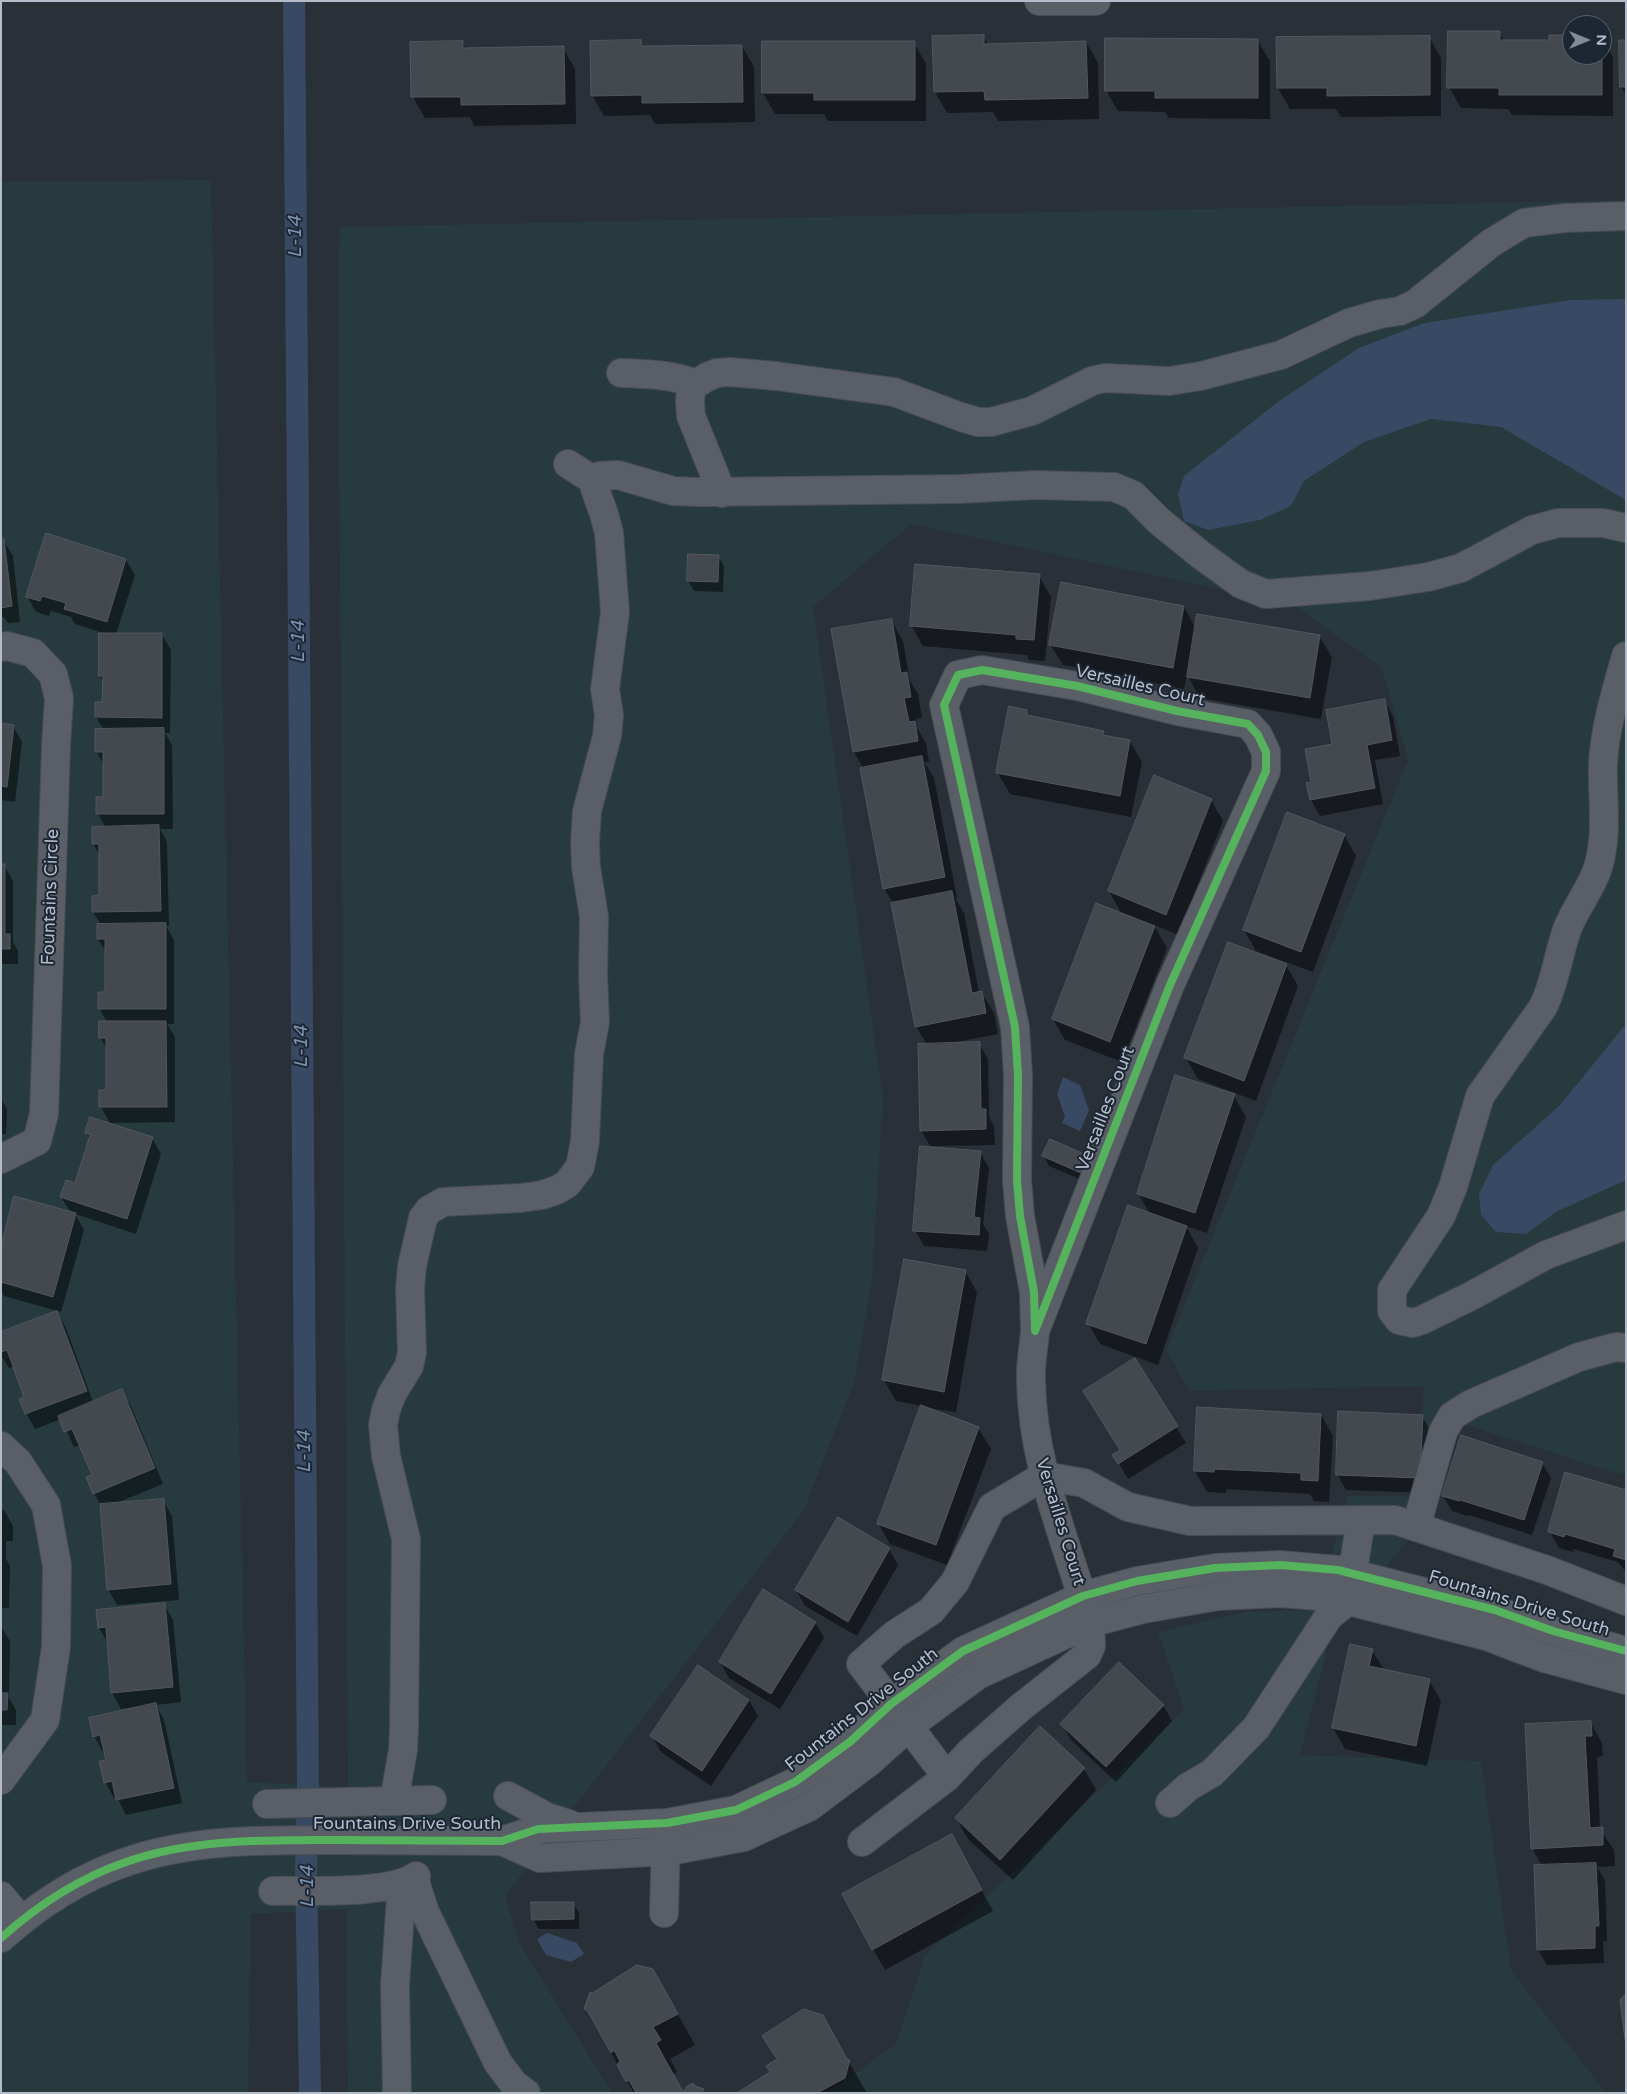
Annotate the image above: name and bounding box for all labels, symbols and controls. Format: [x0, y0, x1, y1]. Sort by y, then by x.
north arrow [1562, 15, 1612, 65]
text: N [1593, 34, 1610, 46]
water label: L-14 [285, 216, 307, 258]
water label: L-14 [288, 621, 310, 663]
street label: Versailles Court [1073, 661, 1207, 711]
street label: Fountains Circle [38, 828, 64, 966]
water label: L-14 [291, 1026, 313, 1068]
street label: Versailles Court [1072, 1043, 1140, 1175]
water label: L-14 [294, 1431, 316, 1473]
street label: Versailles Court [1030, 1456, 1090, 1588]
street label: Fountains Drive South [1426, 1566, 1612, 1642]
street label: Fountains Drive South [781, 1643, 943, 1777]
street label: Fountains Drive South [313, 1813, 501, 1835]
water label: L-14 [297, 1866, 319, 1908]

